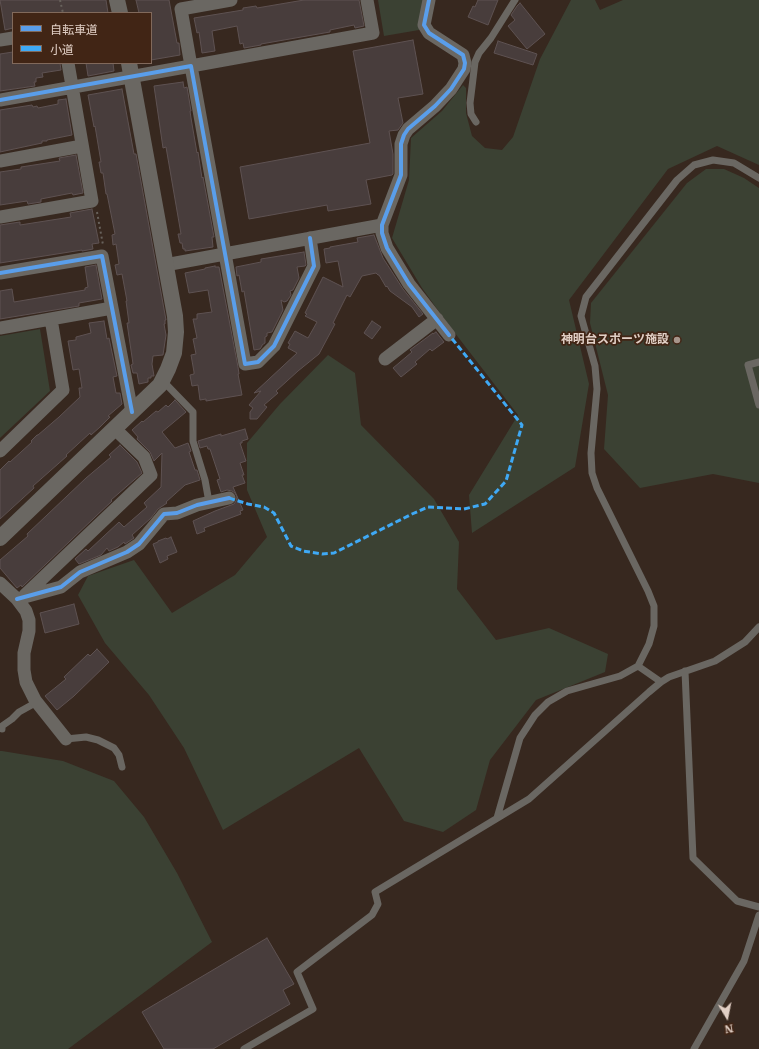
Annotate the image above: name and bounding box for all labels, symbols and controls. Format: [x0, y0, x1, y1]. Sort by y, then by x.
legend [12, 12, 152, 64]
text: 自転車道 [50, 22, 98, 37]
text: 小道 [50, 42, 74, 57]
place label: 神明台スポーツ施設 [561, 333, 669, 347]
marker: 神明台スポーツ施設 [672, 335, 682, 345]
north arrow [707, 997, 747, 1037]
text: N [724, 1021, 735, 1036]

